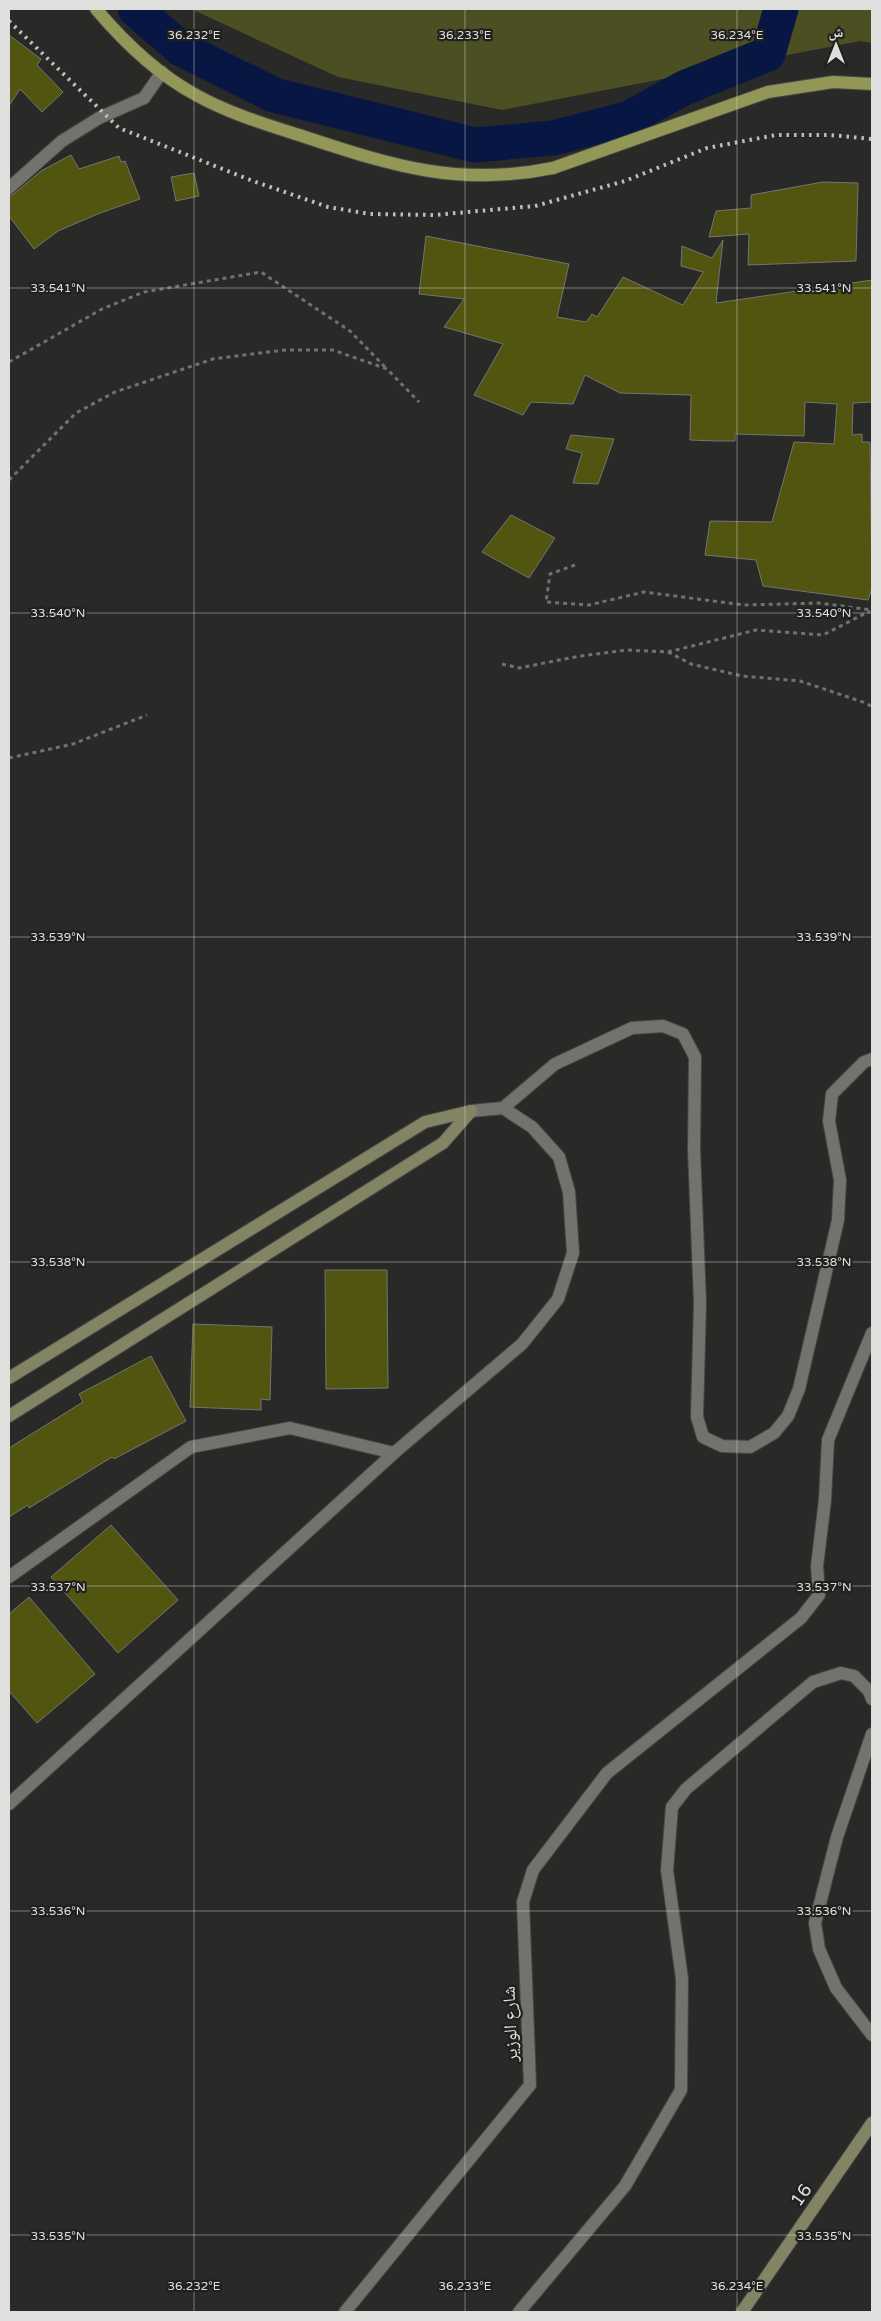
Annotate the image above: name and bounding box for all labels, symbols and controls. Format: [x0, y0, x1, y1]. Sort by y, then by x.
north arrow [811, 20, 861, 70]
text: ش [829, 24, 844, 41]
text: 36.232°E [168, 28, 221, 42]
text: 36.233°E [439, 28, 492, 42]
text: 36.234°E [711, 28, 764, 42]
text: 33.541°N [31, 281, 85, 295]
text: 33.541°N [797, 281, 851, 295]
text: 33.540°N [31, 606, 85, 620]
text: 33.540°N [797, 606, 851, 620]
text: 33.539°N [31, 930, 85, 944]
text: 33.539°N [797, 930, 851, 944]
text: 33.538°N [31, 1255, 85, 1269]
text: 33.538°N [797, 1255, 851, 1269]
text: 33.537°N [30, 1580, 86, 1594]
text: 33.537°N [796, 1580, 852, 1594]
text: 33.536°N [31, 1904, 85, 1918]
text: 33.536°N [797, 1904, 851, 1918]
street label: شارع الوزير [498, 1986, 522, 2063]
street label: 16 [786, 2179, 816, 2211]
text: 33.535°N [31, 2229, 85, 2243]
text: 33.535°N [797, 2229, 851, 2243]
text: 36.232°E [168, 2279, 221, 2293]
text: 36.233°E [439, 2279, 492, 2293]
text: 36.234°E [711, 2279, 764, 2293]

